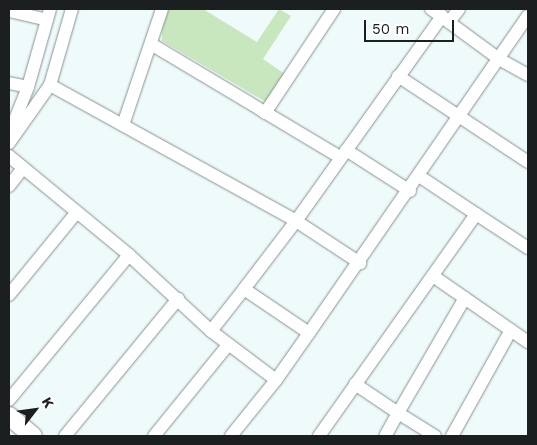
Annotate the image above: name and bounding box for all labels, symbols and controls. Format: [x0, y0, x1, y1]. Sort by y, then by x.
scale bar [367, 10, 457, 42]
text: 50 m [372, 20, 409, 38]
north arrow [10, 385, 60, 435]
text: K [39, 394, 57, 411]

